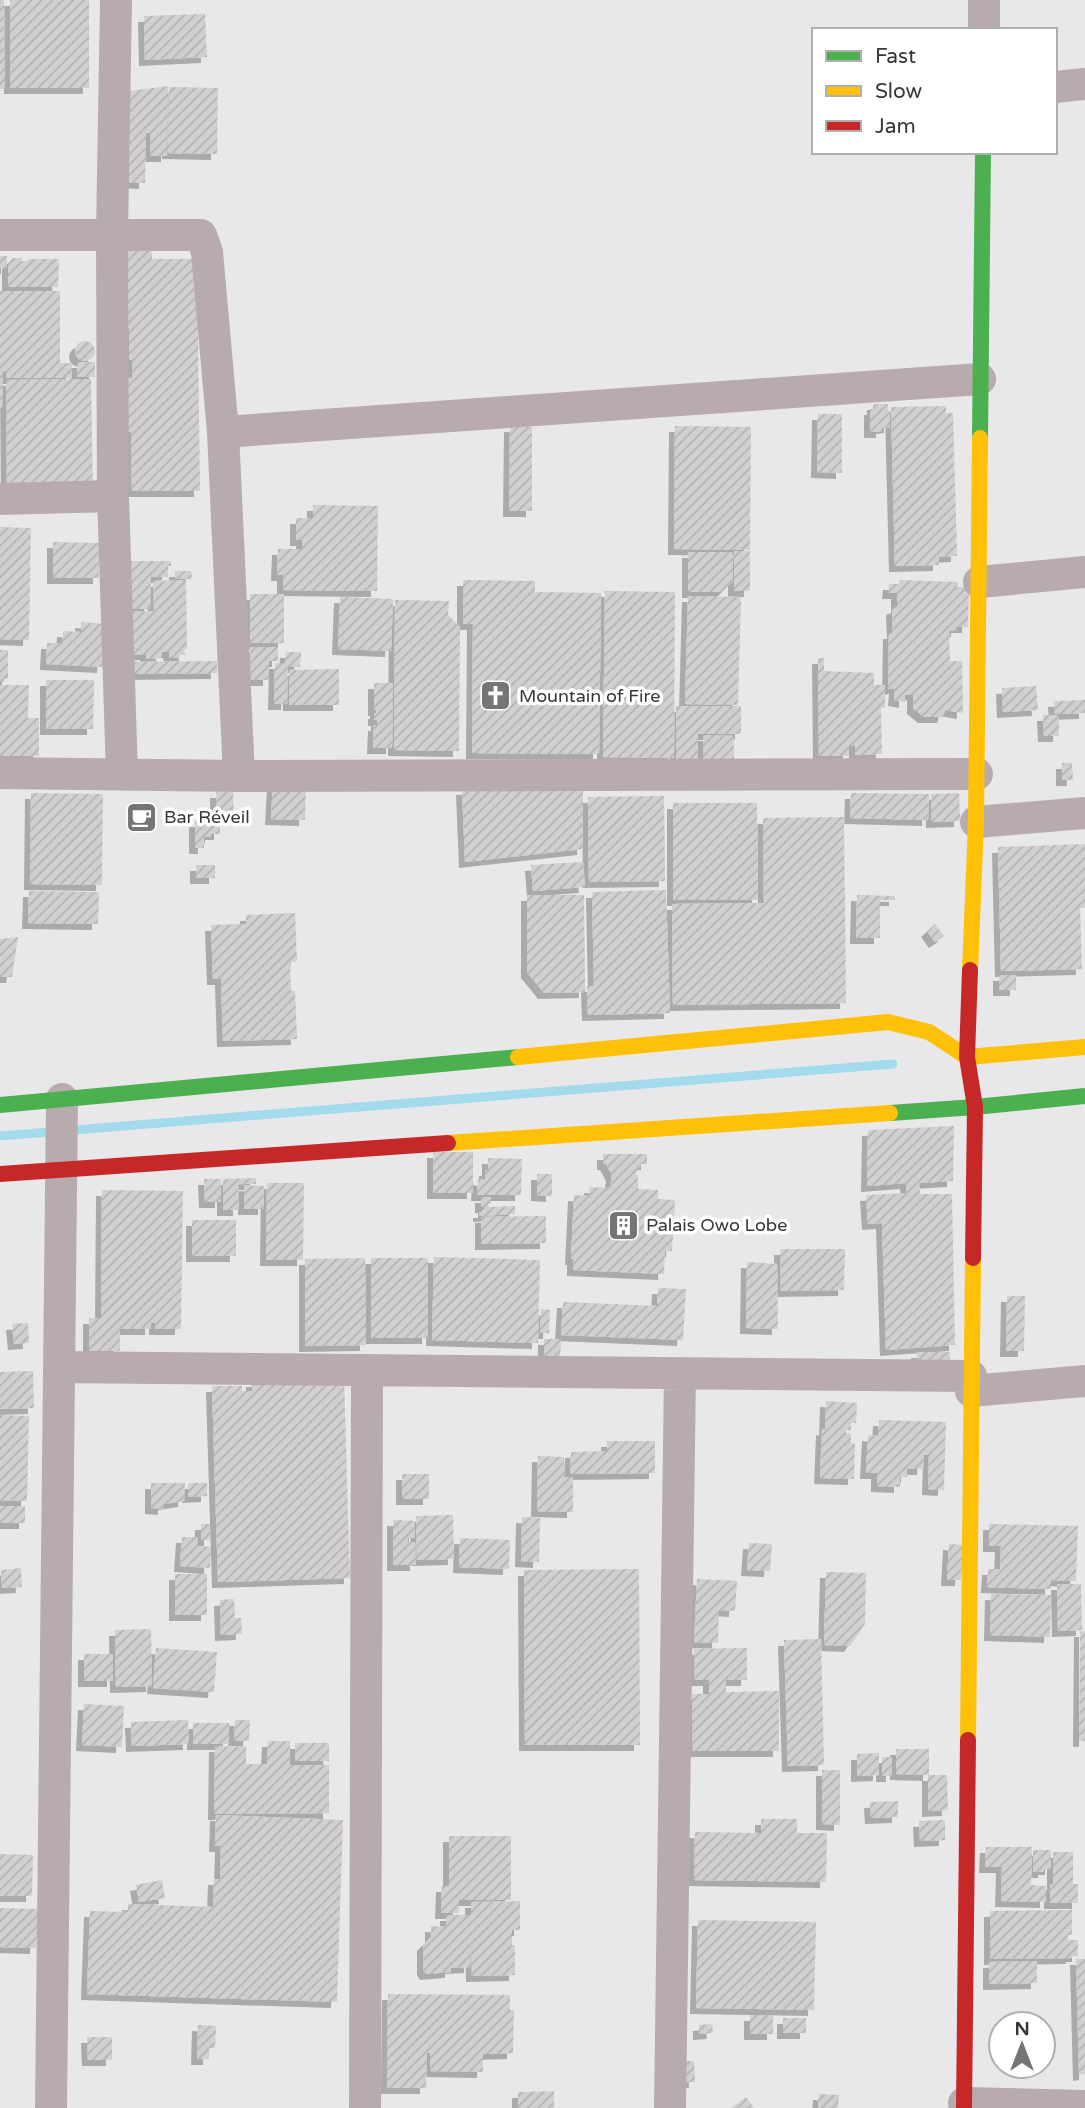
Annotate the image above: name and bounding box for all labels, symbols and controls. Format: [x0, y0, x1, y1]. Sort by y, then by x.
legend [812, 28, 1057, 154]
text: Fast [875, 44, 916, 69]
text: Slow [875, 79, 923, 104]
text: Jam [875, 114, 916, 139]
church icon: Mountain of Fire [479, 679, 513, 713]
place label: Mountain of Fire [519, 685, 660, 707]
cafe icon: Bar Réveil [124, 800, 158, 834]
place label: Bar Réveil [164, 806, 250, 828]
building icon: Palais Owo Lobe [606, 1208, 640, 1242]
place label: Palais Owo Lobe [646, 1214, 787, 1236]
north arrow [987, 2010, 1057, 2080]
text: N [1014, 2018, 1030, 2040]

